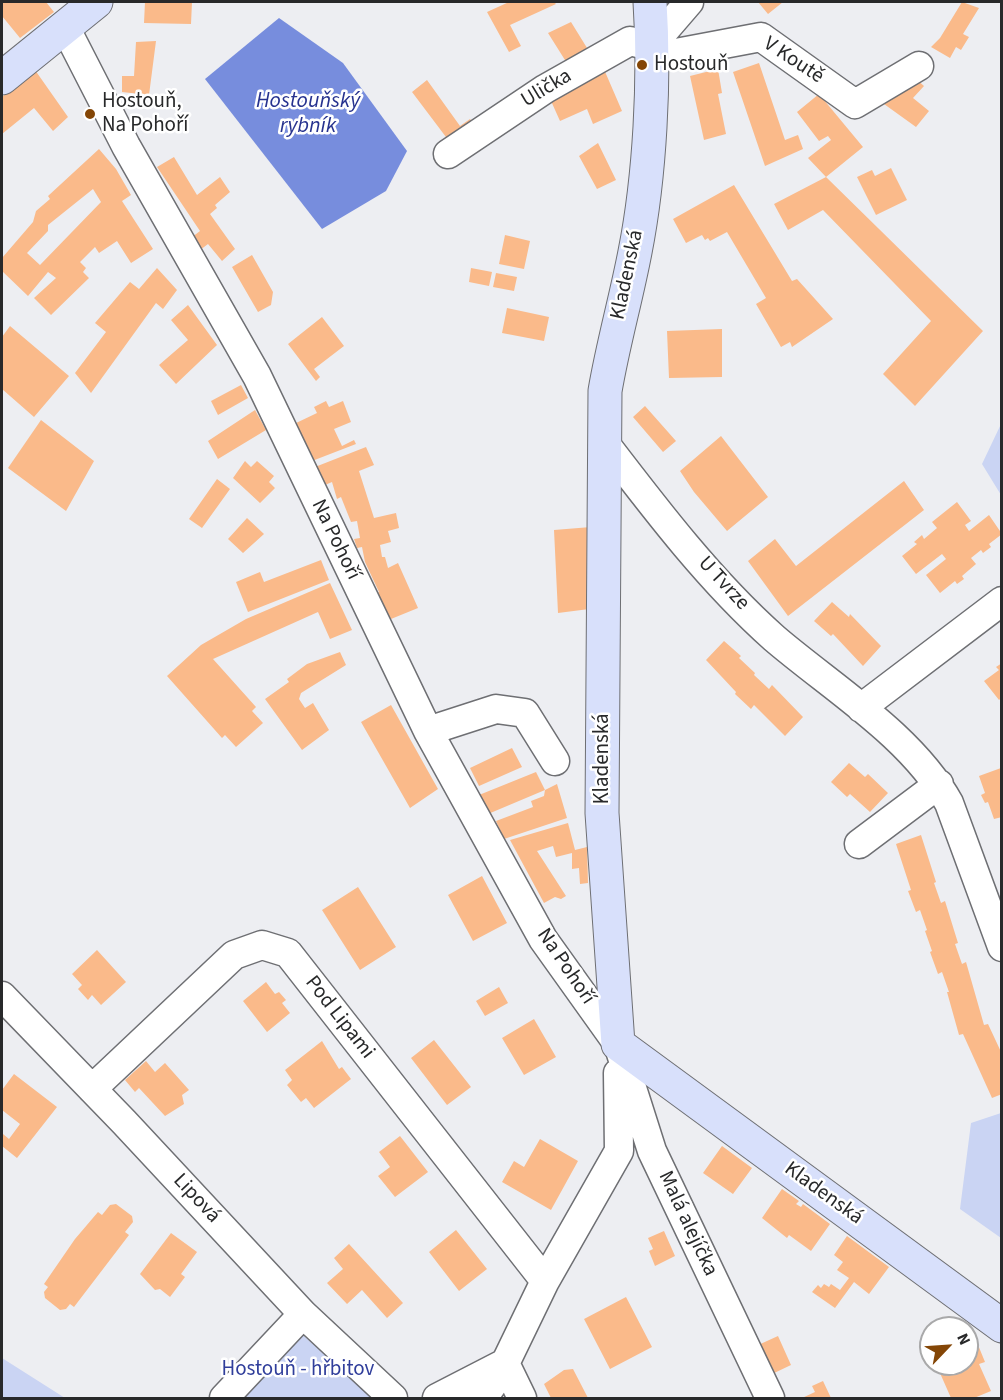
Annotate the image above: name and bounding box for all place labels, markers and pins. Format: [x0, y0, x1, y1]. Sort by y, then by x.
place label: Hostouň [654, 52, 729, 78]
marker: Hostouň [635, 58, 649, 72]
place label: Hostouň, Na Pohoří [102, 89, 188, 139]
marker: Hostouň, Na Pohoří [83, 107, 97, 121]

